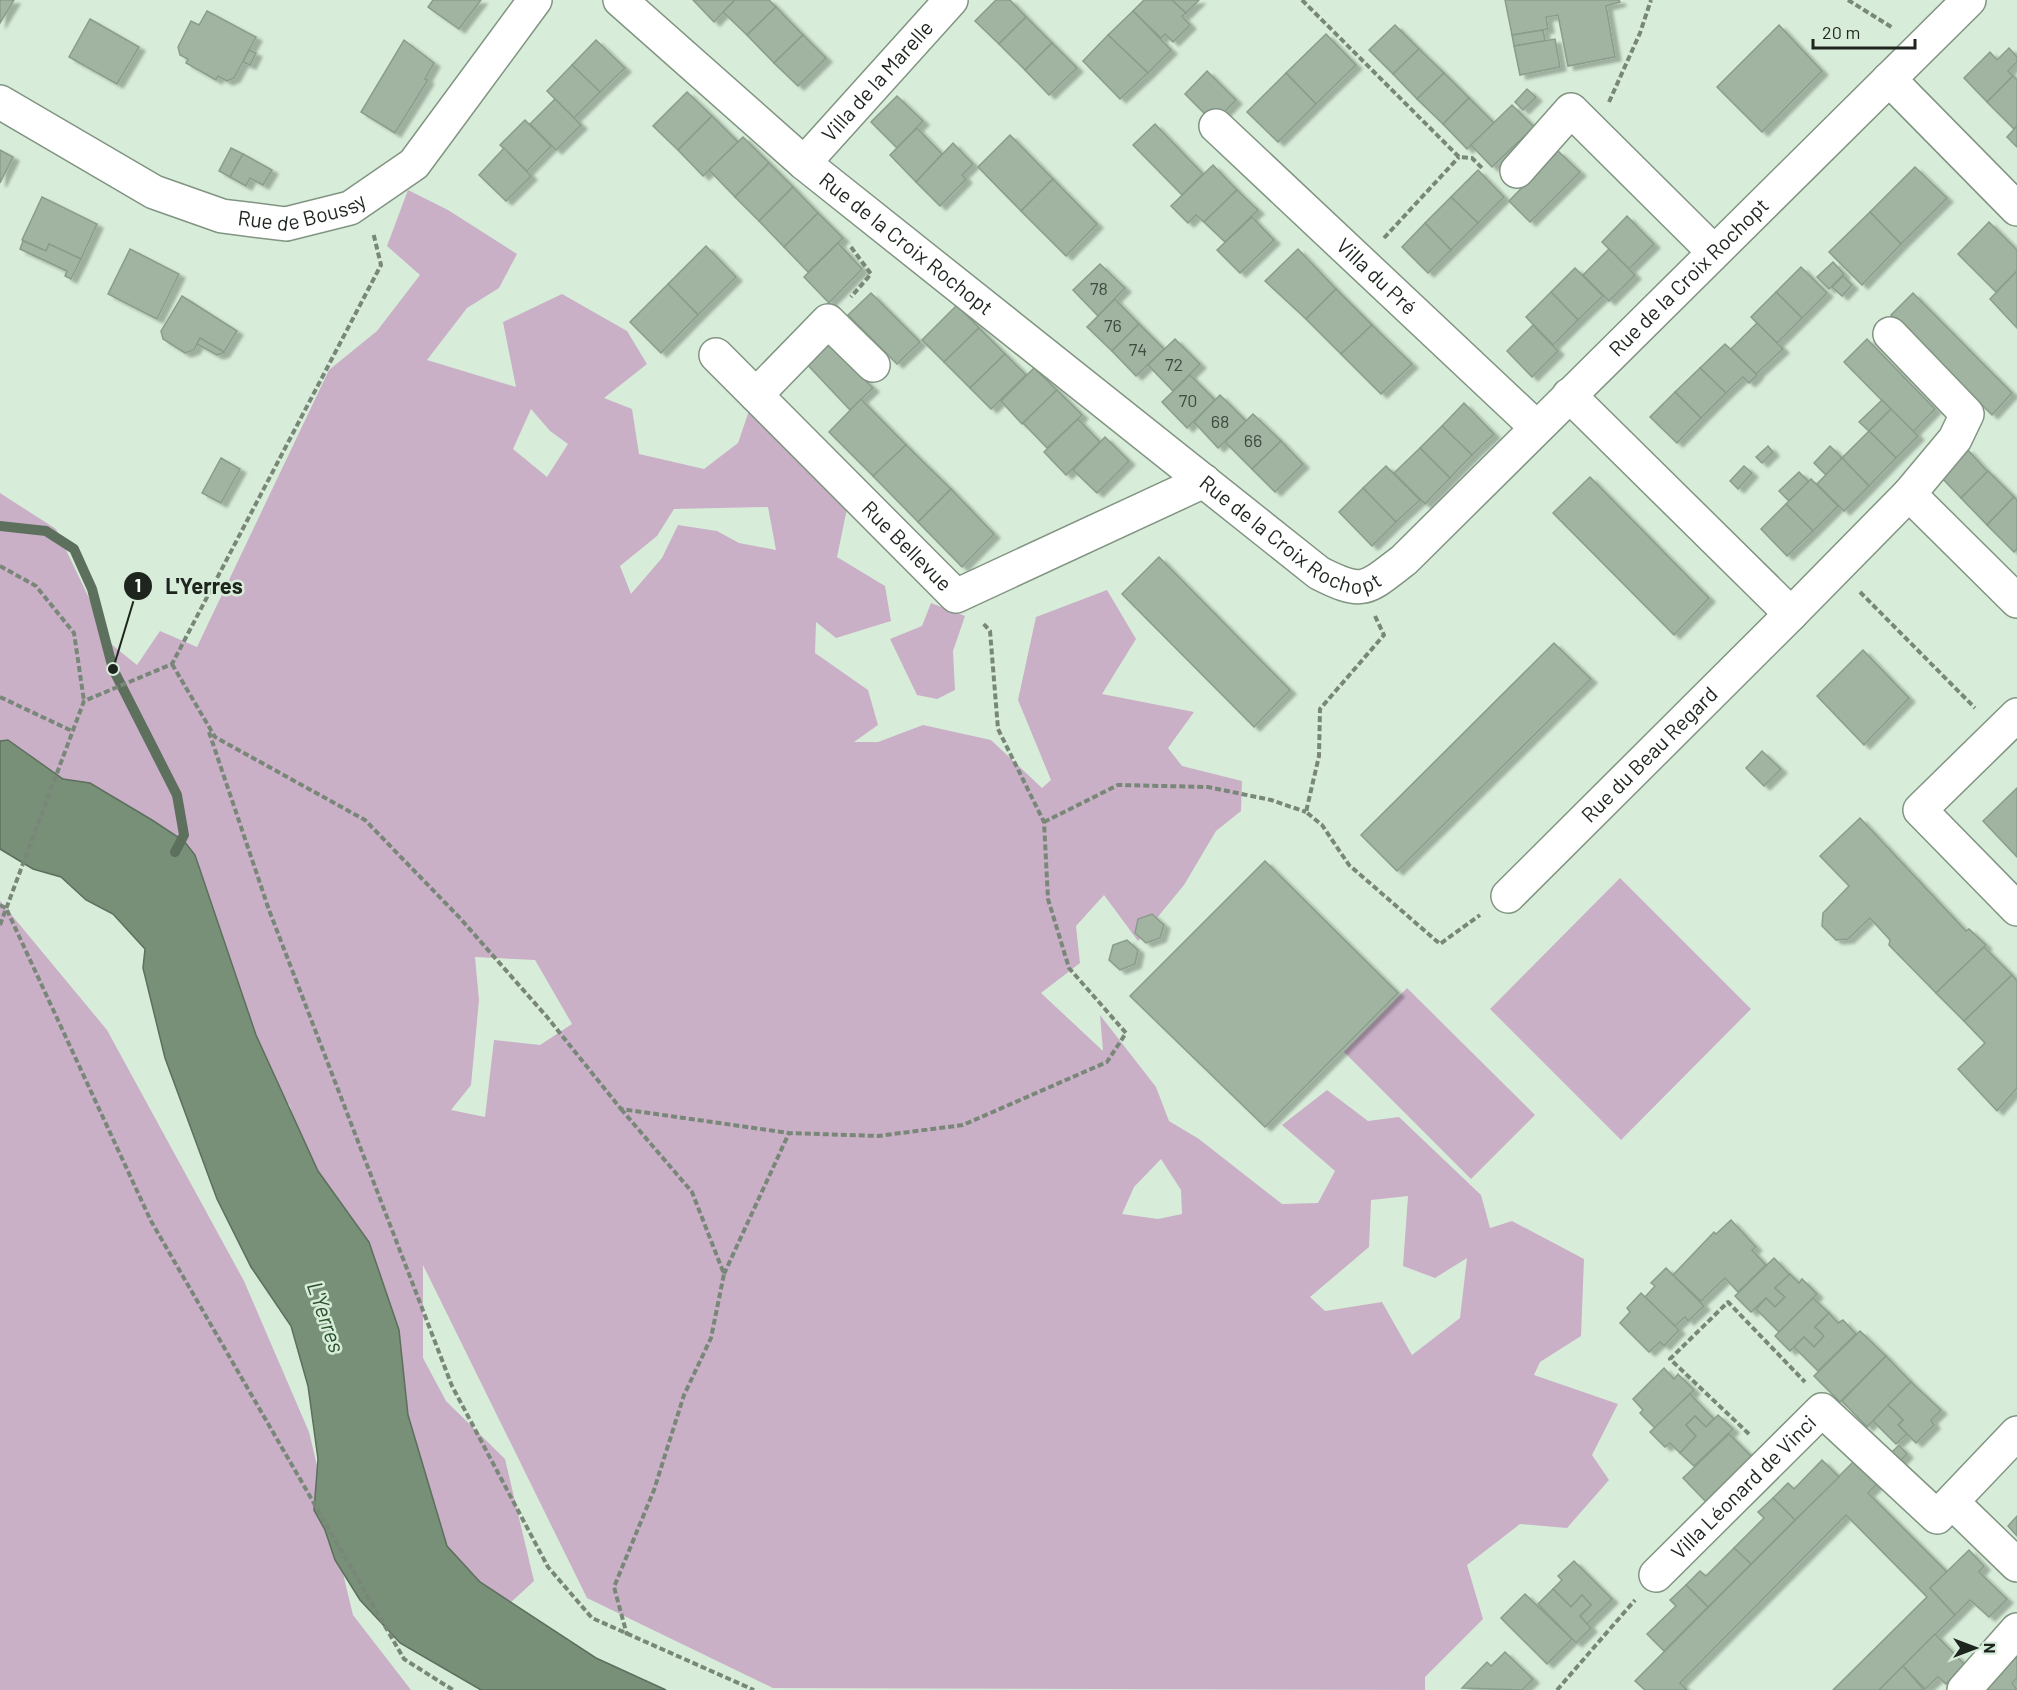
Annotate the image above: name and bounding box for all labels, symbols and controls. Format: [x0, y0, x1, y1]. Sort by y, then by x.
scale bar [1813, 12, 1915, 50]
street label: Villa de la Marelle [816, 15, 938, 146]
text: 20 m [1822, 21, 1860, 43]
street label: Rue de la Croix Rochopt [815, 166, 999, 320]
street label: Rue de Boussy [236, 187, 370, 235]
street label: Rue de la Croix Rochopt [1603, 192, 1773, 361]
street label: Villa du Pré [1332, 232, 1422, 319]
house number: 78 [1090, 277, 1108, 299]
house number: 76 [1104, 314, 1122, 336]
house number: 74 [1129, 338, 1147, 360]
house number: 72 [1165, 353, 1183, 375]
house number: 70 [1179, 389, 1197, 411]
house number: 68 [1211, 410, 1229, 432]
house number: 66 [1244, 429, 1262, 451]
street label: Rue de la Croix Rochopt [1195, 469, 1385, 598]
street label: Rue Bellevue [857, 495, 958, 596]
callout: L'Yerres [123, 566, 255, 606]
text: L'Yerres [165, 572, 243, 598]
text: 1 [135, 574, 141, 596]
street label: Rue du Beau Regard [1575, 681, 1722, 827]
water label: L'Yerres [303, 1278, 351, 1355]
street label: Villa Léonard de Vinci [1665, 1409, 1821, 1564]
north arrow [1945, 1618, 2005, 1678]
text: N [1981, 1643, 2000, 1653]

